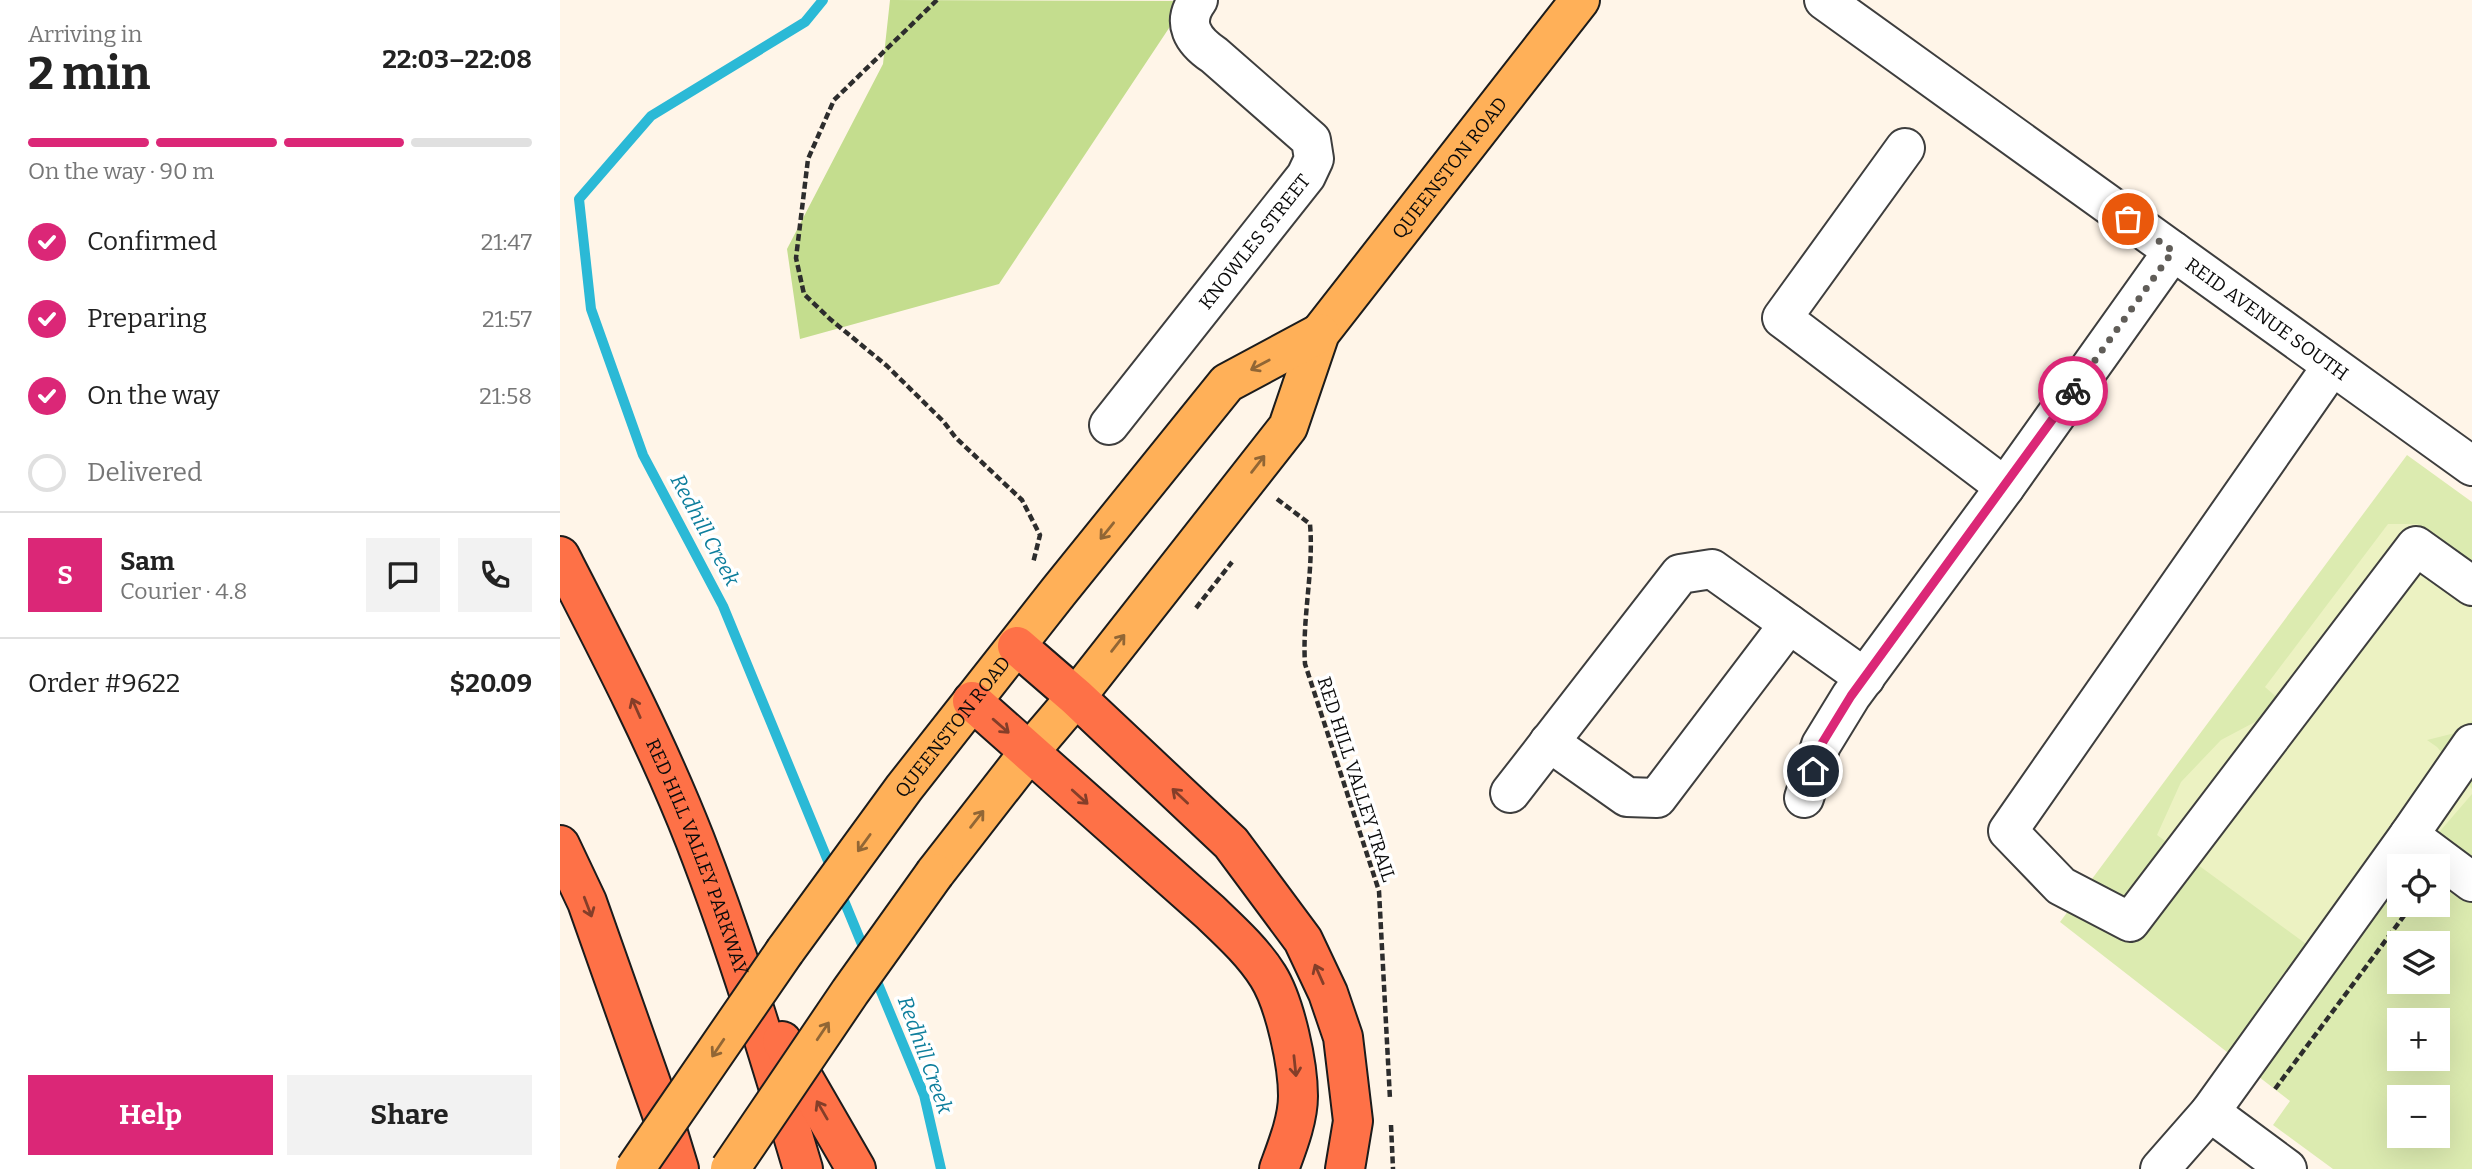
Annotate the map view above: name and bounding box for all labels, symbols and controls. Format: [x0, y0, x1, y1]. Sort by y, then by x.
text: Arriving in [28, 20, 142, 48]
text: 22:03–22:08 [382, 44, 532, 75]
text: 2 min [28, 46, 150, 101]
street label: QUEENSTON ROAD [1387, 92, 1512, 243]
text: On the way · 90 m [28, 157, 214, 185]
street label: KNOWLES STREET [1194, 170, 1315, 314]
pin [2098, 189, 2158, 249]
icon: bag [2109, 200, 2147, 238]
icon: check [28, 223, 66, 261]
text: Confirmed [87, 226, 217, 257]
text: 21:47 [481, 228, 532, 256]
street label: REID AVENUE SOUTH [2181, 253, 2353, 385]
icon: check [28, 300, 66, 338]
text: Preparing [87, 303, 207, 334]
text: 21:57 [482, 305, 532, 333]
courier [2038, 356, 2108, 426]
one-way arrow [1250, 359, 1270, 373]
icon: bike [2054, 372, 2092, 410]
icon: check [28, 377, 66, 415]
text: On the way [87, 380, 220, 411]
text: 21:58 [479, 382, 532, 410]
one-way arrow [1251, 456, 1266, 474]
text: Delivered [87, 457, 202, 488]
water label: Redhill Creek [665, 470, 746, 591]
one-way arrow [1099, 521, 1115, 539]
button: chat [366, 538, 440, 612]
button: phone [458, 538, 532, 612]
text: Sam [120, 546, 175, 577]
text: S [57, 560, 73, 591]
text: Courier · 4.8 [120, 577, 247, 605]
one-way arrow [1110, 635, 1125, 653]
street label: QUEENSTON ROAD [890, 652, 1015, 802]
text: Order #9622 [28, 668, 180, 699]
text: $20.09 [449, 668, 532, 699]
street label: RED HILL VALLEY TRAIL [1312, 674, 1401, 885]
one-way arrow [629, 698, 642, 719]
one-way arrow [991, 718, 1009, 734]
street label: RED HILL VALLEY PARKWAY [641, 735, 754, 979]
pin [1783, 741, 1843, 801]
icon: home [1794, 752, 1832, 790]
one-way arrow [1172, 787, 1189, 804]
one-way arrow [1071, 789, 1089, 805]
one-way arrow [969, 811, 984, 829]
one-way arrow [856, 833, 871, 852]
map controls [2387, 854, 2450, 1148]
button: locate [2387, 854, 2450, 917]
one-way arrow [583, 896, 596, 917]
button: layers [2387, 931, 2450, 994]
one-way arrow [1312, 964, 1325, 985]
water label: Redhill Creek [892, 993, 958, 1118]
button: + [2387, 1008, 2450, 1071]
one-way arrow [816, 1022, 830, 1041]
one-way arrow [711, 1038, 725, 1057]
one-way arrow [1288, 1054, 1301, 1077]
button: Help [28, 1075, 273, 1155]
button: Share [287, 1075, 532, 1155]
button: − [2387, 1085, 2450, 1148]
one-way arrow [815, 1100, 829, 1120]

